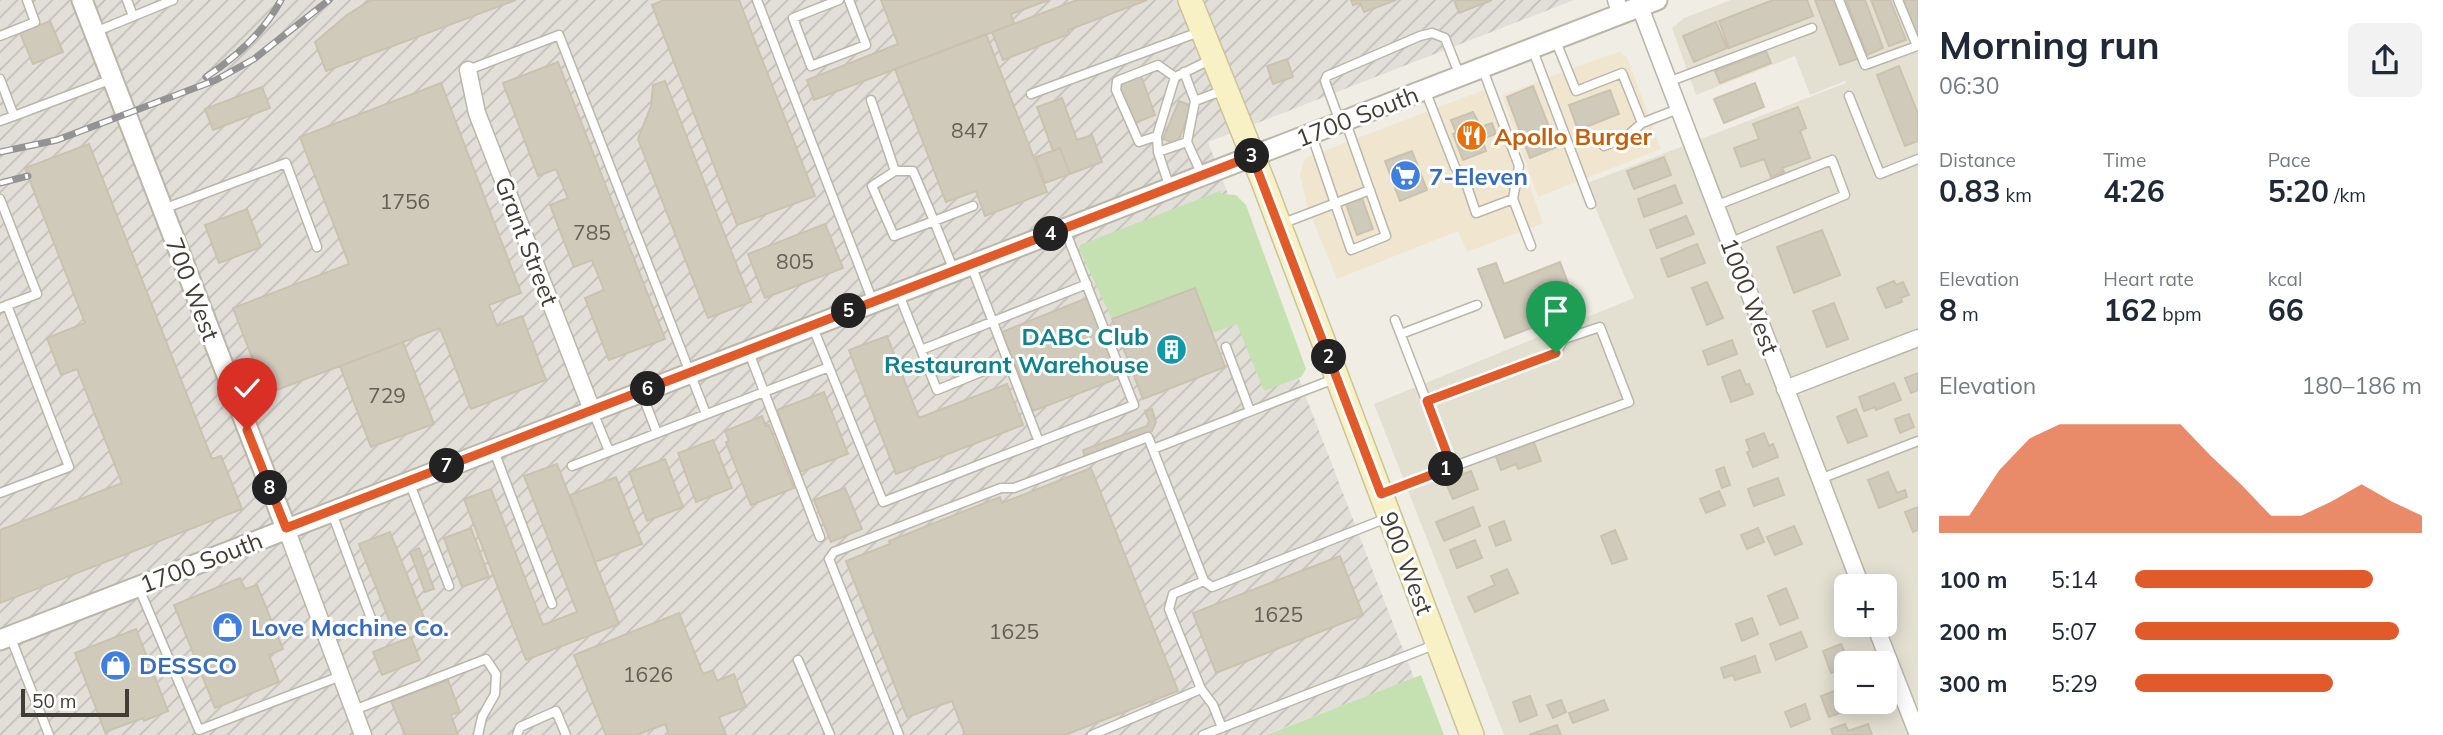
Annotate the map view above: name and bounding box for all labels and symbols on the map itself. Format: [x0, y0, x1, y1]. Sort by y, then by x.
street label: 1700 South [1291, 79, 1423, 153]
house number: 847 [951, 117, 989, 143]
restaurant icon: Apollo Burger [1454, 119, 1488, 153]
place label: Apollo Burger [1494, 121, 1653, 151]
pin: 3 [1234, 138, 1270, 174]
supermarket icon: 7-Eleven [1389, 159, 1423, 193]
place label: 7-Eleven [1429, 161, 1528, 191]
street label: Grant Street [489, 172, 565, 310]
house number: 1756 [380, 188, 430, 214]
pin: 4 [1034, 216, 1068, 252]
house number: 785 [573, 219, 611, 245]
street label: 700 West [160, 233, 226, 345]
street label: 1000 West [1714, 233, 1786, 359]
house number: 805 [776, 248, 814, 274]
pin [1526, 281, 1586, 353]
pin: 5 [832, 294, 866, 328]
place label: DABC Club Restaurant Warehouse [884, 321, 1149, 379]
building icon: DABC Club Restaurant Warehouse [1155, 333, 1189, 367]
pin: 2 [1312, 340, 1346, 374]
pin [217, 358, 277, 430]
pin: 6 [630, 372, 666, 406]
house number: 729 [368, 382, 406, 408]
pin: 7 [430, 448, 464, 484]
pin: 1 [1428, 452, 1464, 486]
pin: 8 [252, 470, 288, 505]
street label: 900 West [1374, 507, 1440, 619]
street label: 1700 South [135, 525, 267, 599]
house number: 1625 [1253, 601, 1303, 627]
shop icon: Love Machine Co. [211, 610, 245, 644]
place label: Love Machine Co. [251, 612, 449, 642]
house number: 1625 [989, 618, 1039, 644]
shop icon: DESSCO [99, 648, 133, 682]
place label: DESSCO [139, 650, 237, 680]
house number: 1626 [623, 661, 673, 687]
scale bar [21, 686, 130, 718]

